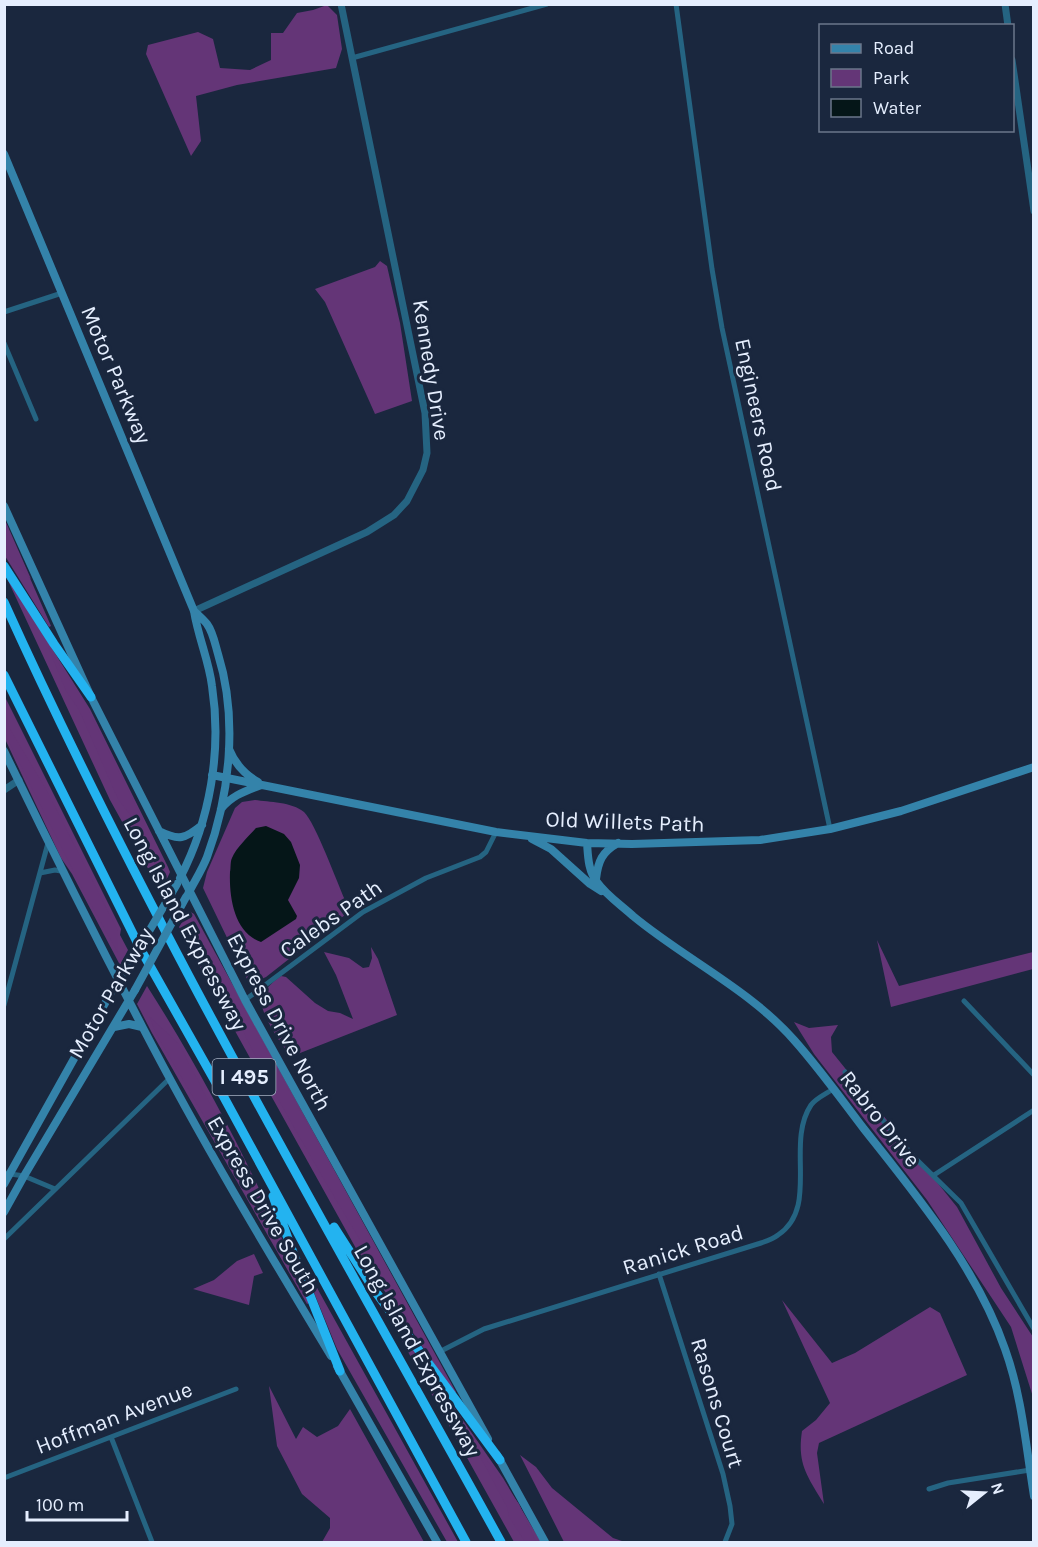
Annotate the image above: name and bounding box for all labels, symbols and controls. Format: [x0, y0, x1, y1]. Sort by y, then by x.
legend [819, 24, 1014, 132]
text: Road [873, 37, 914, 59]
text: Park [873, 67, 910, 89]
text: Water [873, 97, 921, 119]
street label: Kennedy Drive [407, 298, 455, 442]
street label: Motor Parkway [75, 302, 157, 448]
street label: Engineers Road [729, 336, 787, 494]
street label: Old Willets Path [545, 806, 705, 838]
street label: Long Island Expressway [118, 813, 252, 1035]
street label: Calebs Path [275, 874, 387, 964]
street label: Motor Parkway [63, 923, 159, 1063]
street label: Express Drive North [221, 929, 337, 1115]
road number: I 495 [212, 1059, 276, 1095]
street label: Rabro Drive [834, 1066, 926, 1172]
street label: Express Drive South [202, 1112, 324, 1298]
street label: Ranick Road [619, 1219, 747, 1281]
street label: Long Island Expressway [348, 1241, 486, 1461]
street label: Rasons Court [685, 1335, 749, 1471]
street label: Hoffman Avenue [32, 1376, 196, 1460]
north arrow [954, 1463, 1014, 1523]
text: N [987, 1480, 1009, 1497]
scale bar [27, 1484, 128, 1522]
text: 100 m [36, 1494, 84, 1516]

